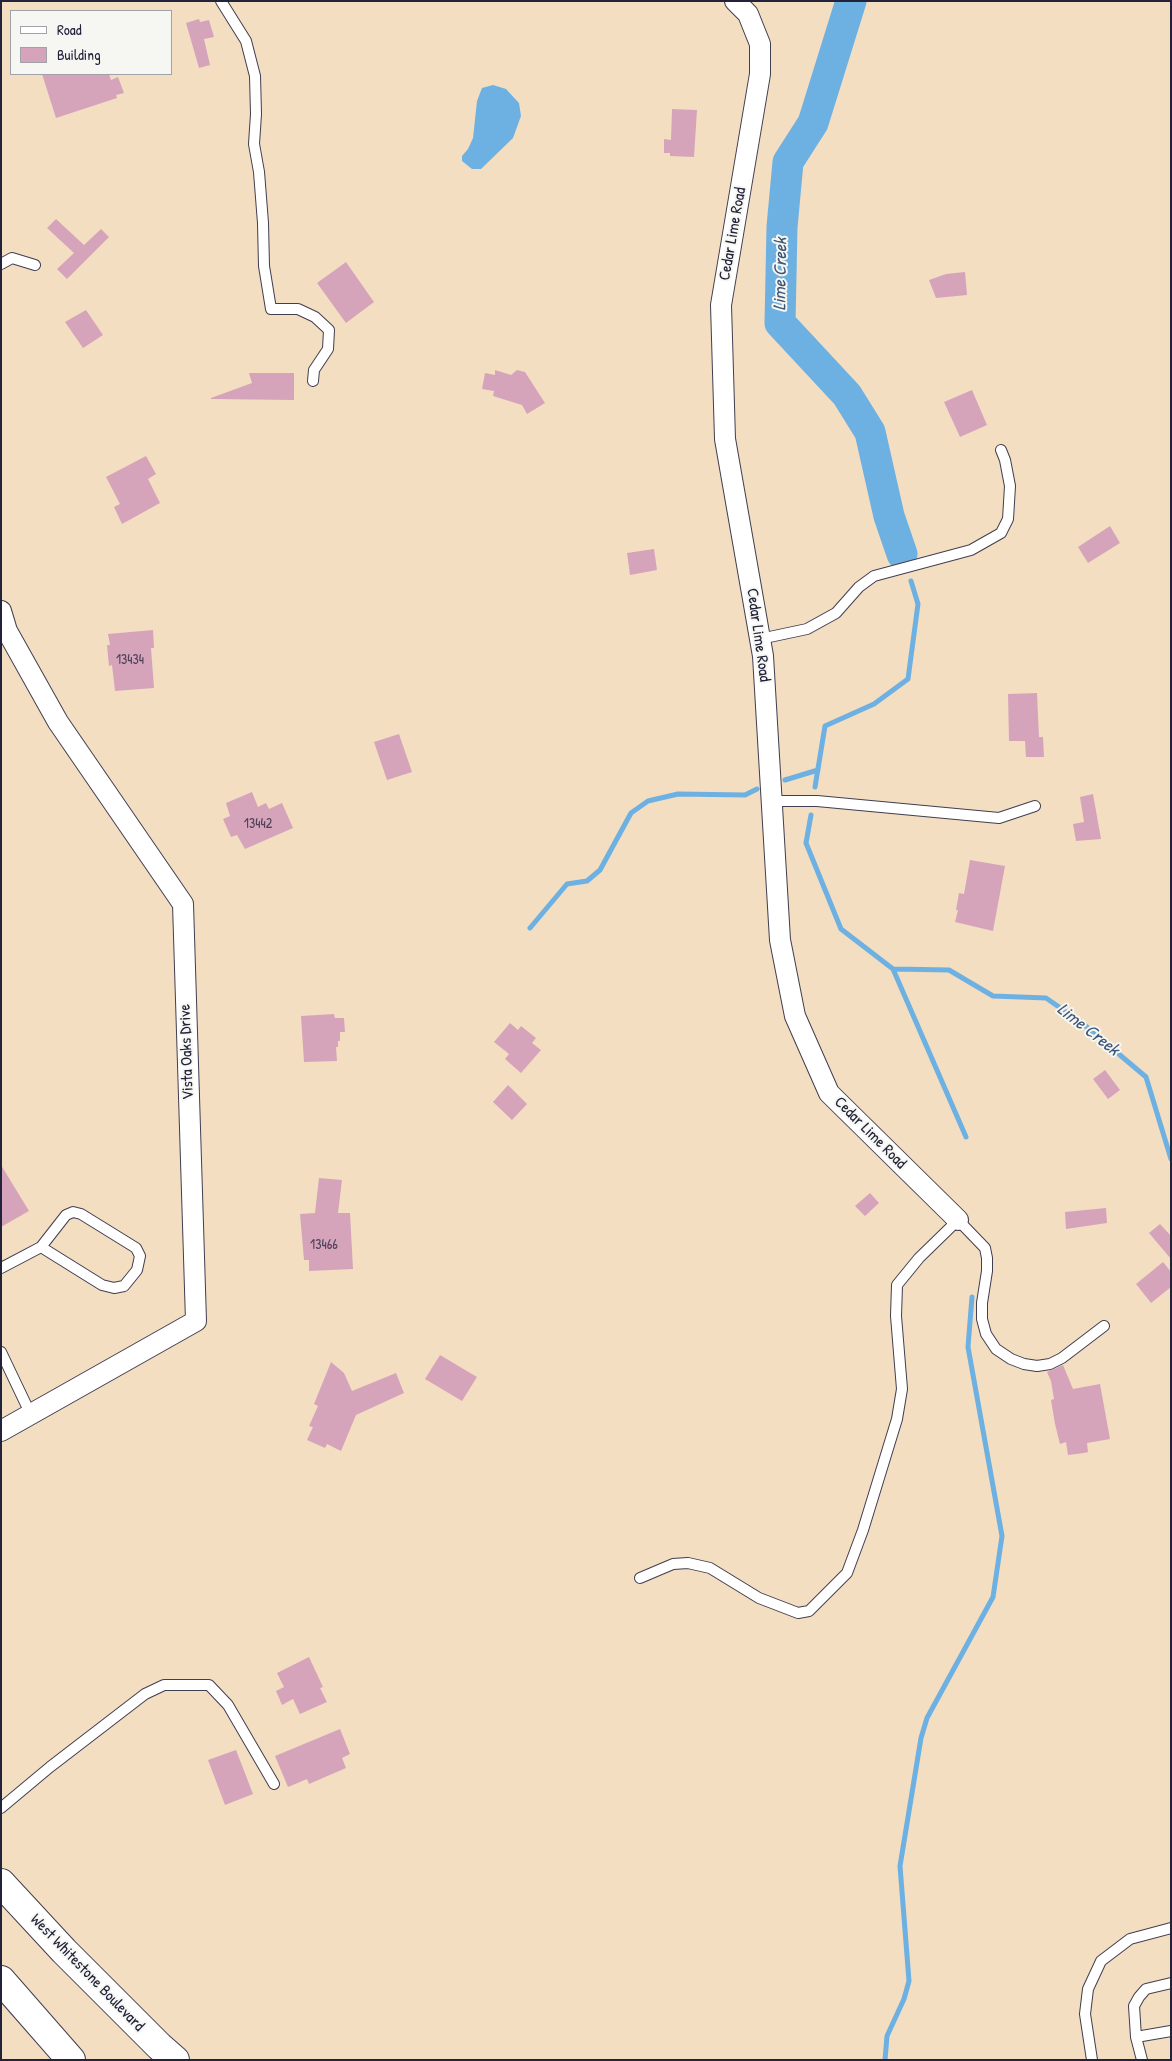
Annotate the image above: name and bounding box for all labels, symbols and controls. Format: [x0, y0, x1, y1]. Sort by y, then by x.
legend [10, 10, 172, 75]
text: Road [57, 19, 82, 40]
text: Building [57, 44, 101, 65]
street label: Cedar Lime Road [715, 186, 751, 282]
water label: Lime Creek [770, 237, 792, 311]
street label: Cedar Lime Road [742, 587, 774, 683]
house number: 13434 [116, 652, 144, 668]
house number: 13442 [244, 816, 272, 832]
water label: Lime Creek [1053, 999, 1123, 1061]
street label: Vista Oaks Drive [176, 1004, 198, 1100]
street label: Cedar Lime Road [830, 1093, 910, 1173]
house number: 13466 [310, 1237, 338, 1253]
street label: West Whitestone Boulevard [26, 1910, 148, 2036]

